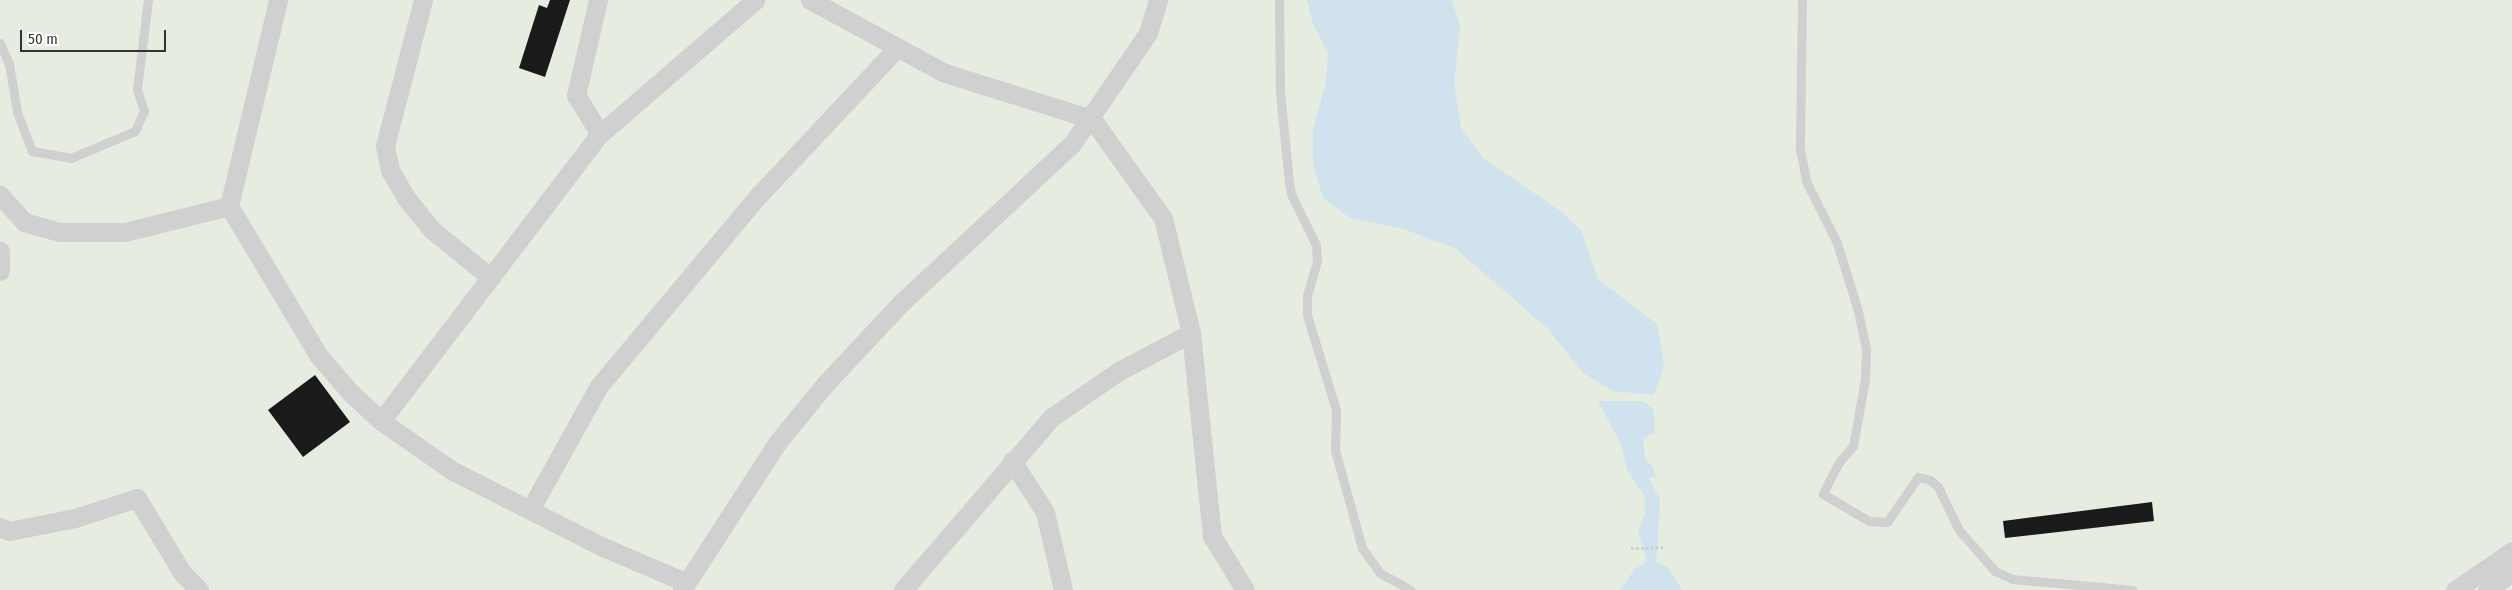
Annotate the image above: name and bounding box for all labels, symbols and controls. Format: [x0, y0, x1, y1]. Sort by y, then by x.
scale bar [22, 20, 169, 52]
text: 50 m [28, 30, 58, 48]

